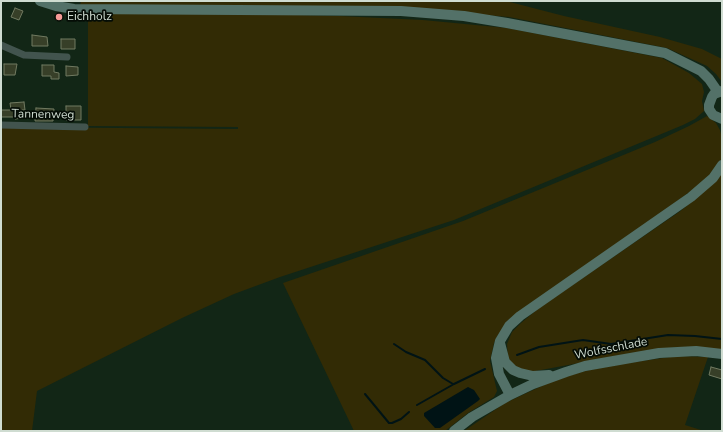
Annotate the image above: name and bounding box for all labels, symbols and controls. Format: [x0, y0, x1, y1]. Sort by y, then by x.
place label: Eichholz [67, 10, 112, 24]
marker: Eichholz [54, 12, 64, 22]
street label: Tannenweg [11, 107, 75, 123]
street label: Wolfsschlade [573, 335, 649, 363]

